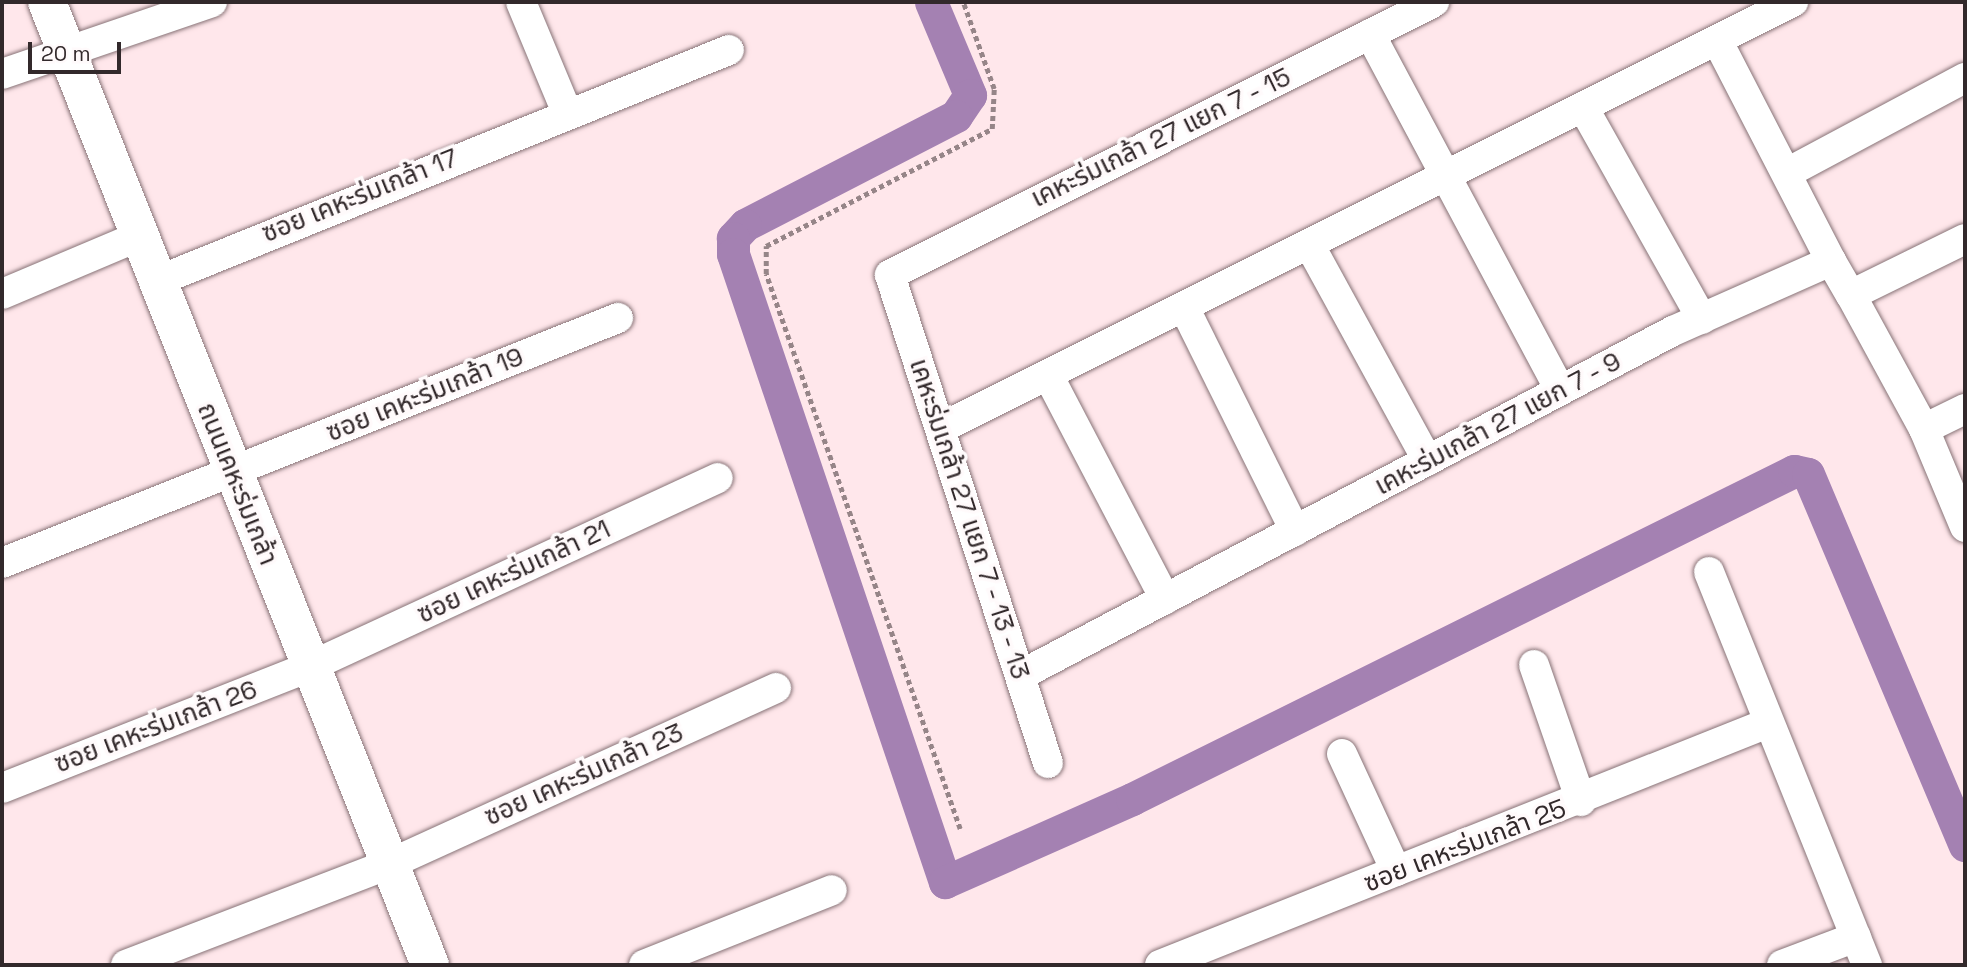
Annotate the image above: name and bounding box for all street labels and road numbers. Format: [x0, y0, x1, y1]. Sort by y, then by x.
street label: เคหะร่มเกล้า 27 แยก 7 - 15 [1026, 61, 1296, 215]
street label: ซอย เคหะร่มเกล้า 17 [258, 142, 462, 250]
street label: ซอย เคหะร่มเกล้า 19 [322, 341, 528, 449]
street label: เคหะร่มเกล้า 27 แยก 7 - 9 [1369, 346, 1627, 502]
street label: เคหะร่มเกล้า 27 แยก 7 - 13 - 13 [902, 353, 1036, 685]
street label: ถนนเคหะร่มเกล้า [190, 398, 284, 570]
street label: ซอย เคหะร่มเกล้า 21 [412, 514, 616, 630]
street label: ซอย เคหะร่มเกล้า 26 [50, 674, 262, 780]
street label: ซอย เคหะร่มเกล้า 23 [480, 717, 688, 833]
street label: ซอย เคหะร่มเกล้า 25 [1359, 793, 1571, 899]

